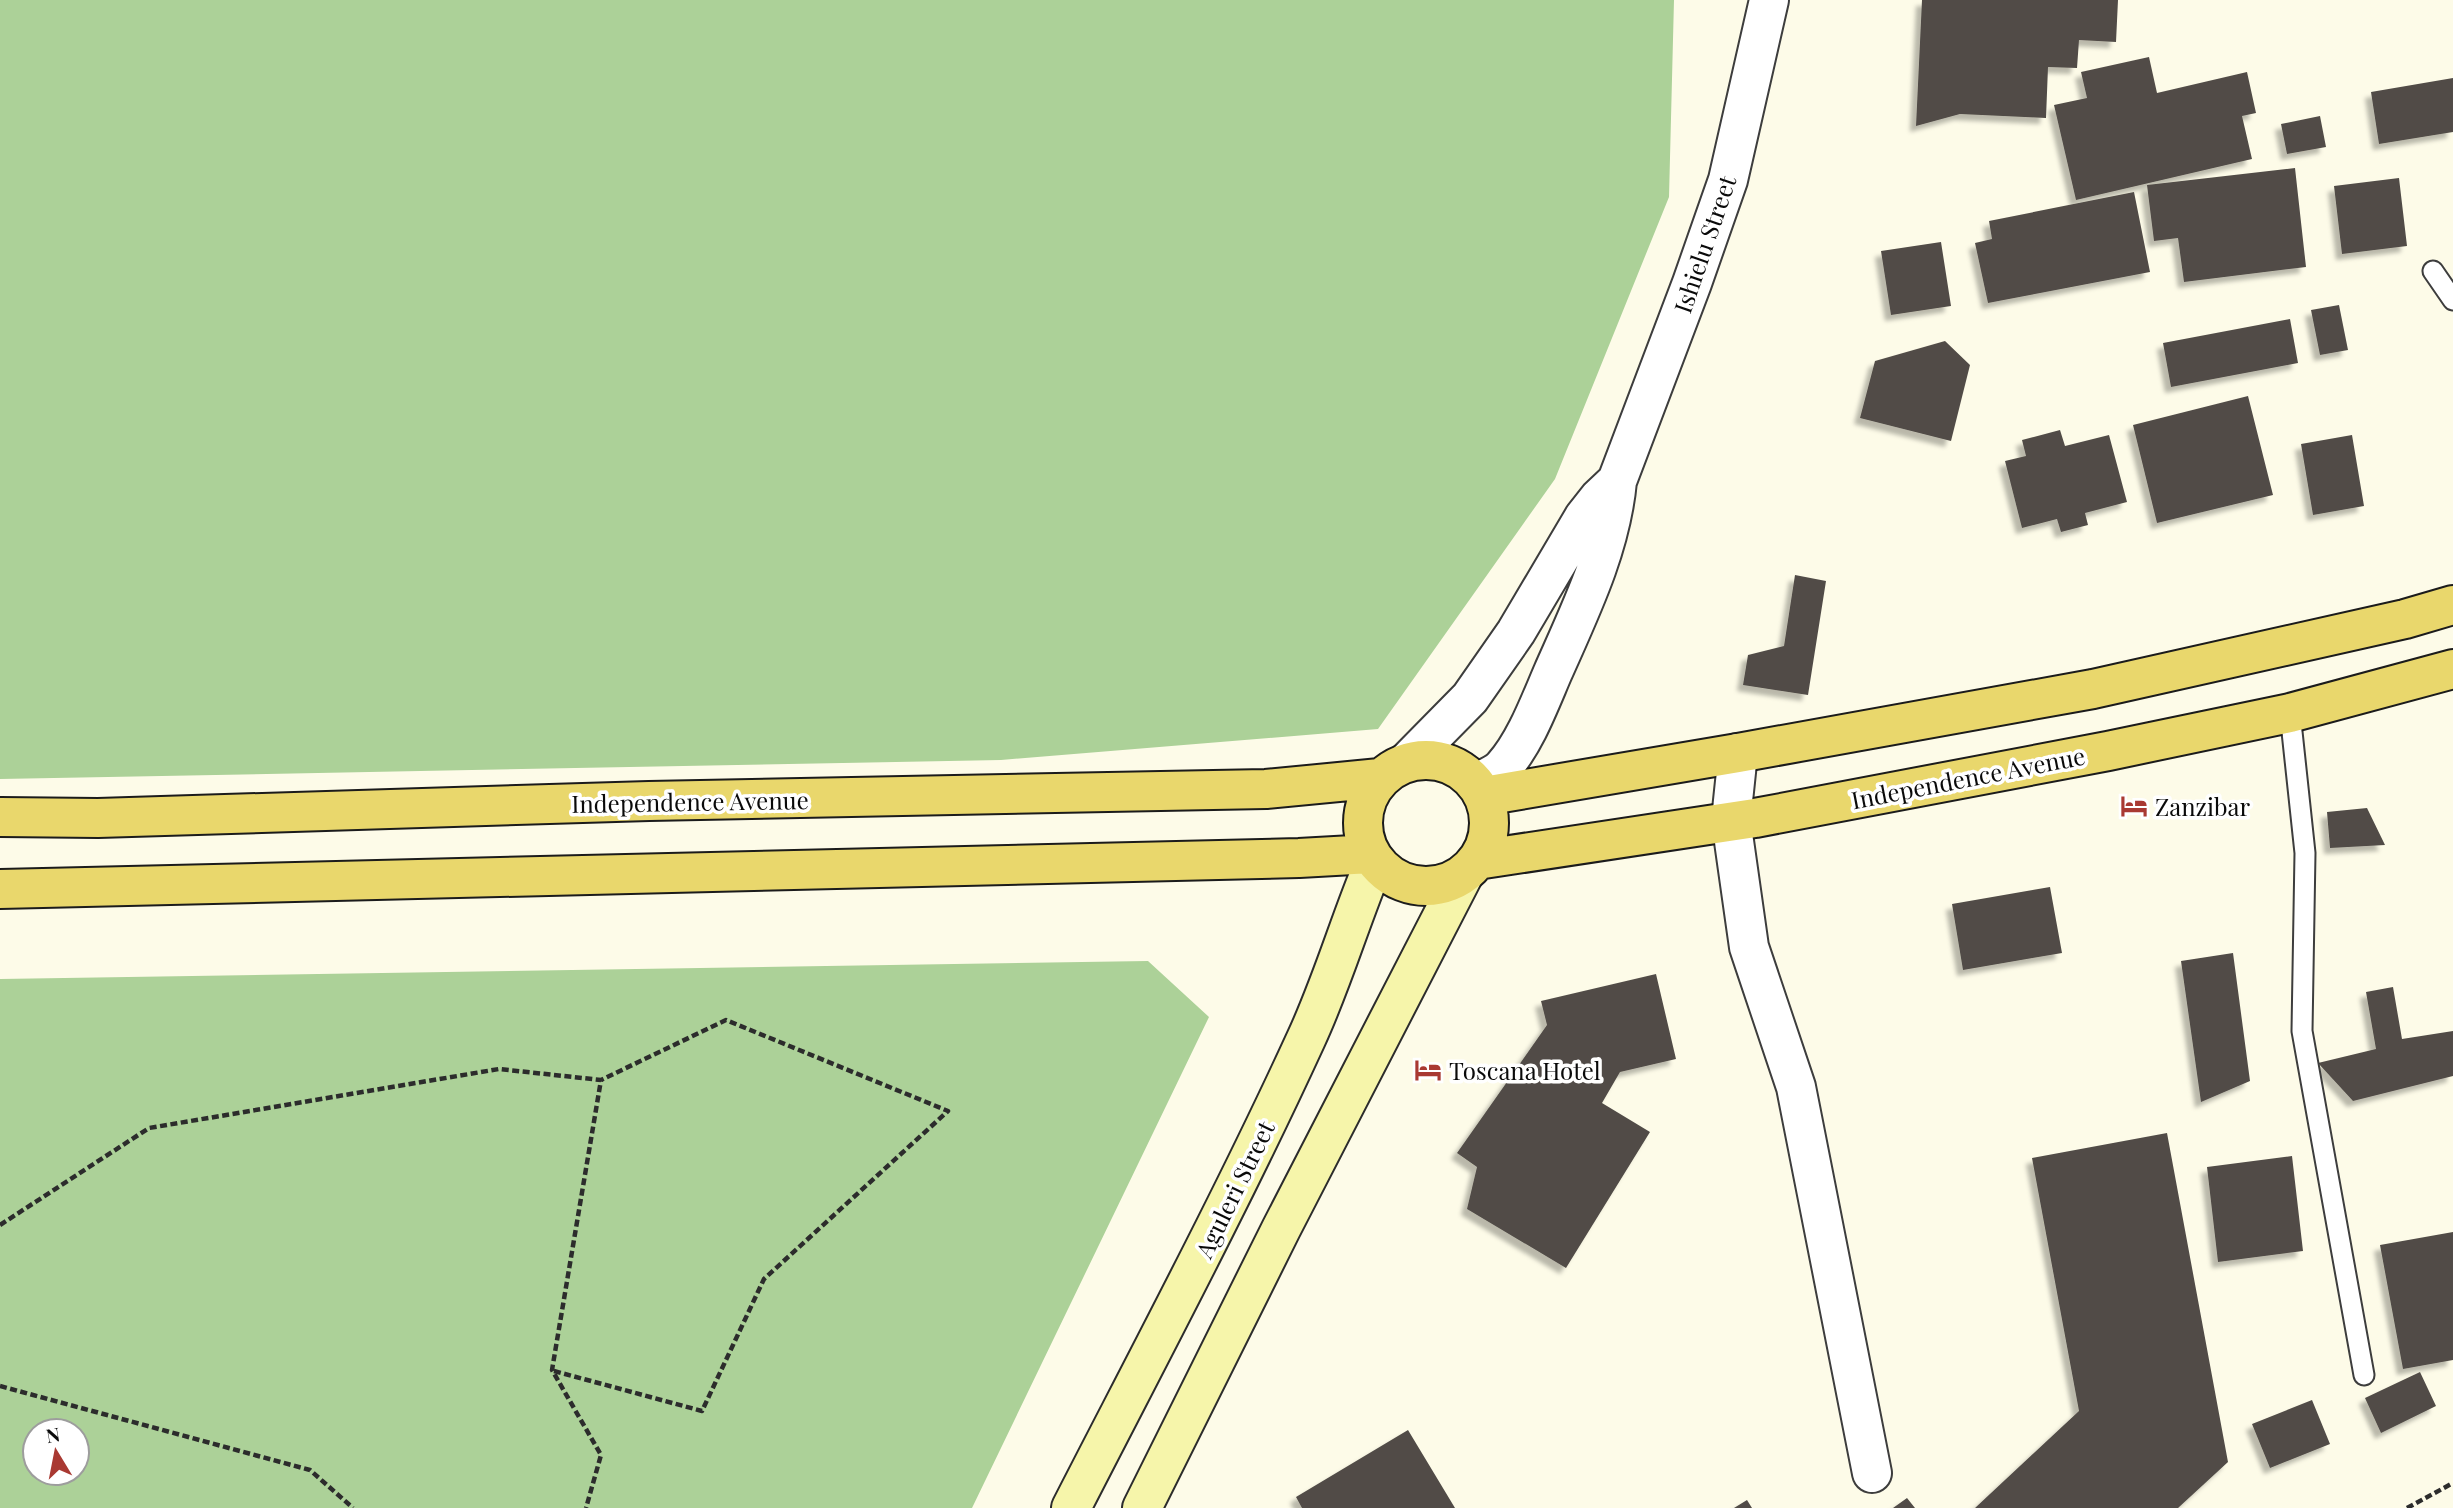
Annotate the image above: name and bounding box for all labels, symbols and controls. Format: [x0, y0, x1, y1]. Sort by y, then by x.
street label: Ishielu Street [1666, 171, 1743, 317]
street label: Independence Avenue [1848, 739, 2088, 815]
street label: Independence Avenue [571, 783, 809, 819]
place label: Zanzibar [2155, 790, 2250, 822]
hotel icon: Zanzibar [2119, 791, 2149, 821]
place label: Toscana Hotel [1449, 1054, 1601, 1086]
hotel icon: Toscana Hotel [1413, 1055, 1443, 1085]
street label: Aguleri Street [1187, 1115, 1281, 1264]
north arrow [21, 1417, 91, 1487]
text: N [44, 1420, 62, 1448]

